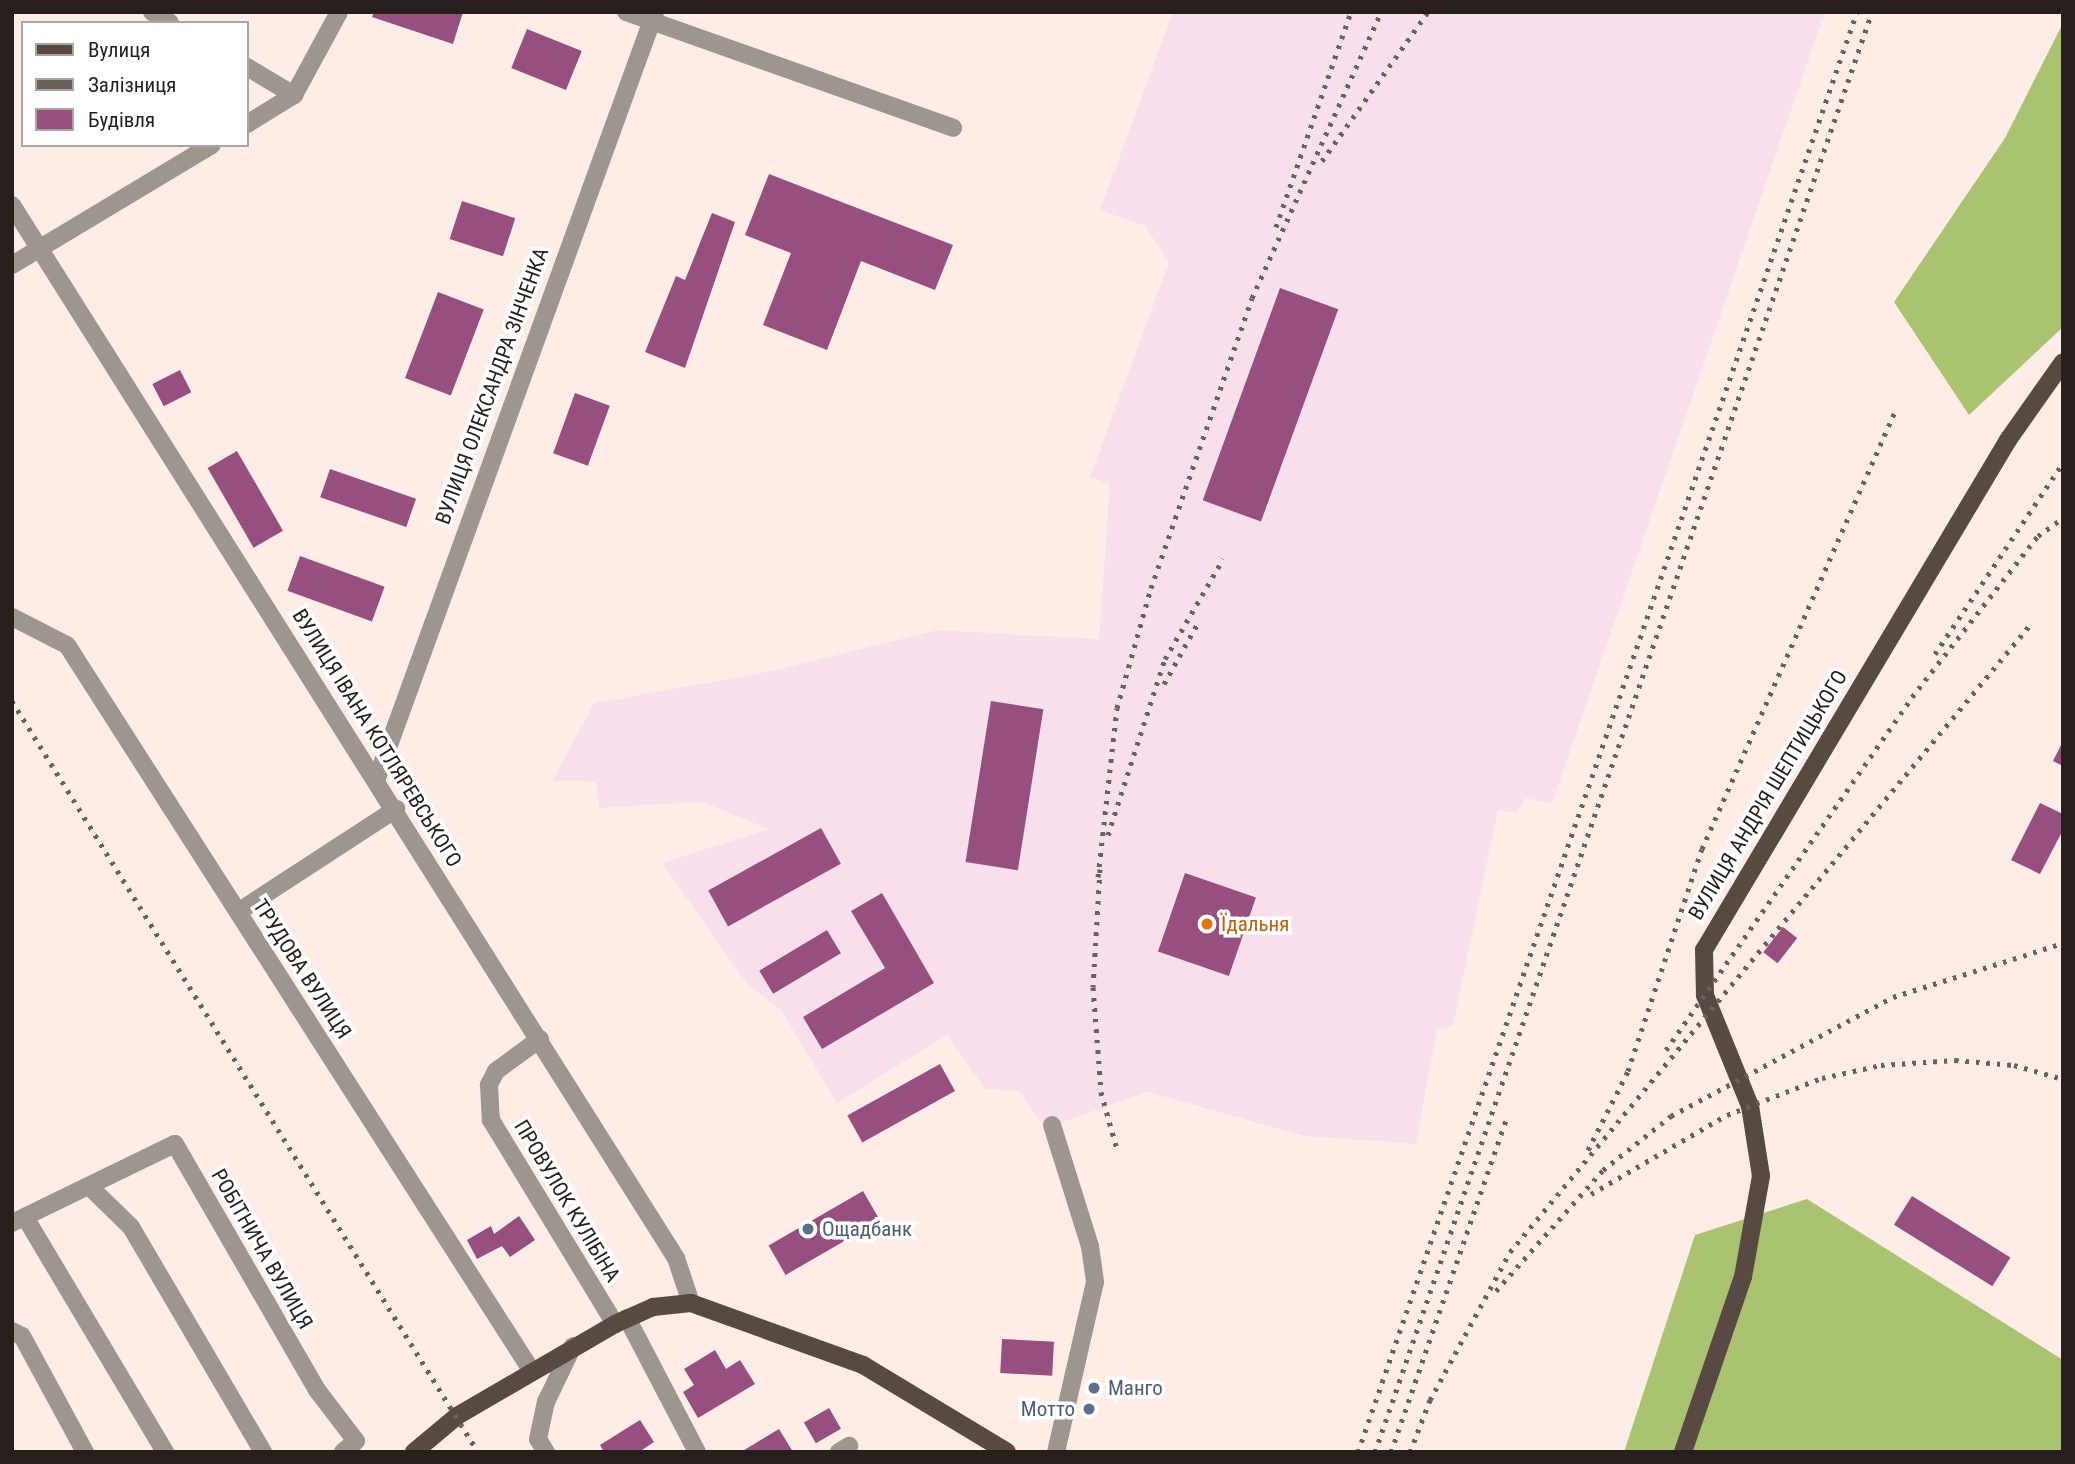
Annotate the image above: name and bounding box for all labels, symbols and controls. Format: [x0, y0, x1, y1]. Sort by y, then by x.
legend [21, 21, 248, 147]
text: Вулиця [88, 38, 150, 62]
text: Залізниця [88, 73, 177, 97]
text: Будівля [88, 108, 155, 132]
street label: ВУЛИЦЯ ОЛЕКСАНДРА ЗІНЧЕНКА [430, 244, 554, 528]
street label: ВУЛИЦЯ ІВАНА КОТЛЯРЕВСЬКОГО [287, 604, 467, 872]
street label: ВУЛИЦЯ АНДРІЯ ШЕПТИЦЬКОГО [1683, 666, 1853, 924]
street label: ТРУДОВА ВУЛИЦЯ [247, 894, 357, 1044]
place label: Їдальня [1221, 911, 1289, 937]
marker: Їдальня [1199, 916, 1215, 932]
street label: ПРОВУЛОК КУЛІБІНА [509, 1115, 625, 1287]
street label: РОБІТНИЧА ВУЛИЦЯ [206, 1164, 318, 1334]
place label: Ощадбанк [822, 1216, 912, 1242]
marker: Ощадбанк [800, 1221, 816, 1237]
place label: Манго [1108, 1375, 1163, 1401]
marker: Манго [1086, 1380, 1102, 1396]
place label: Мотто [1021, 1396, 1075, 1422]
marker: Мотто [1081, 1401, 1097, 1417]

